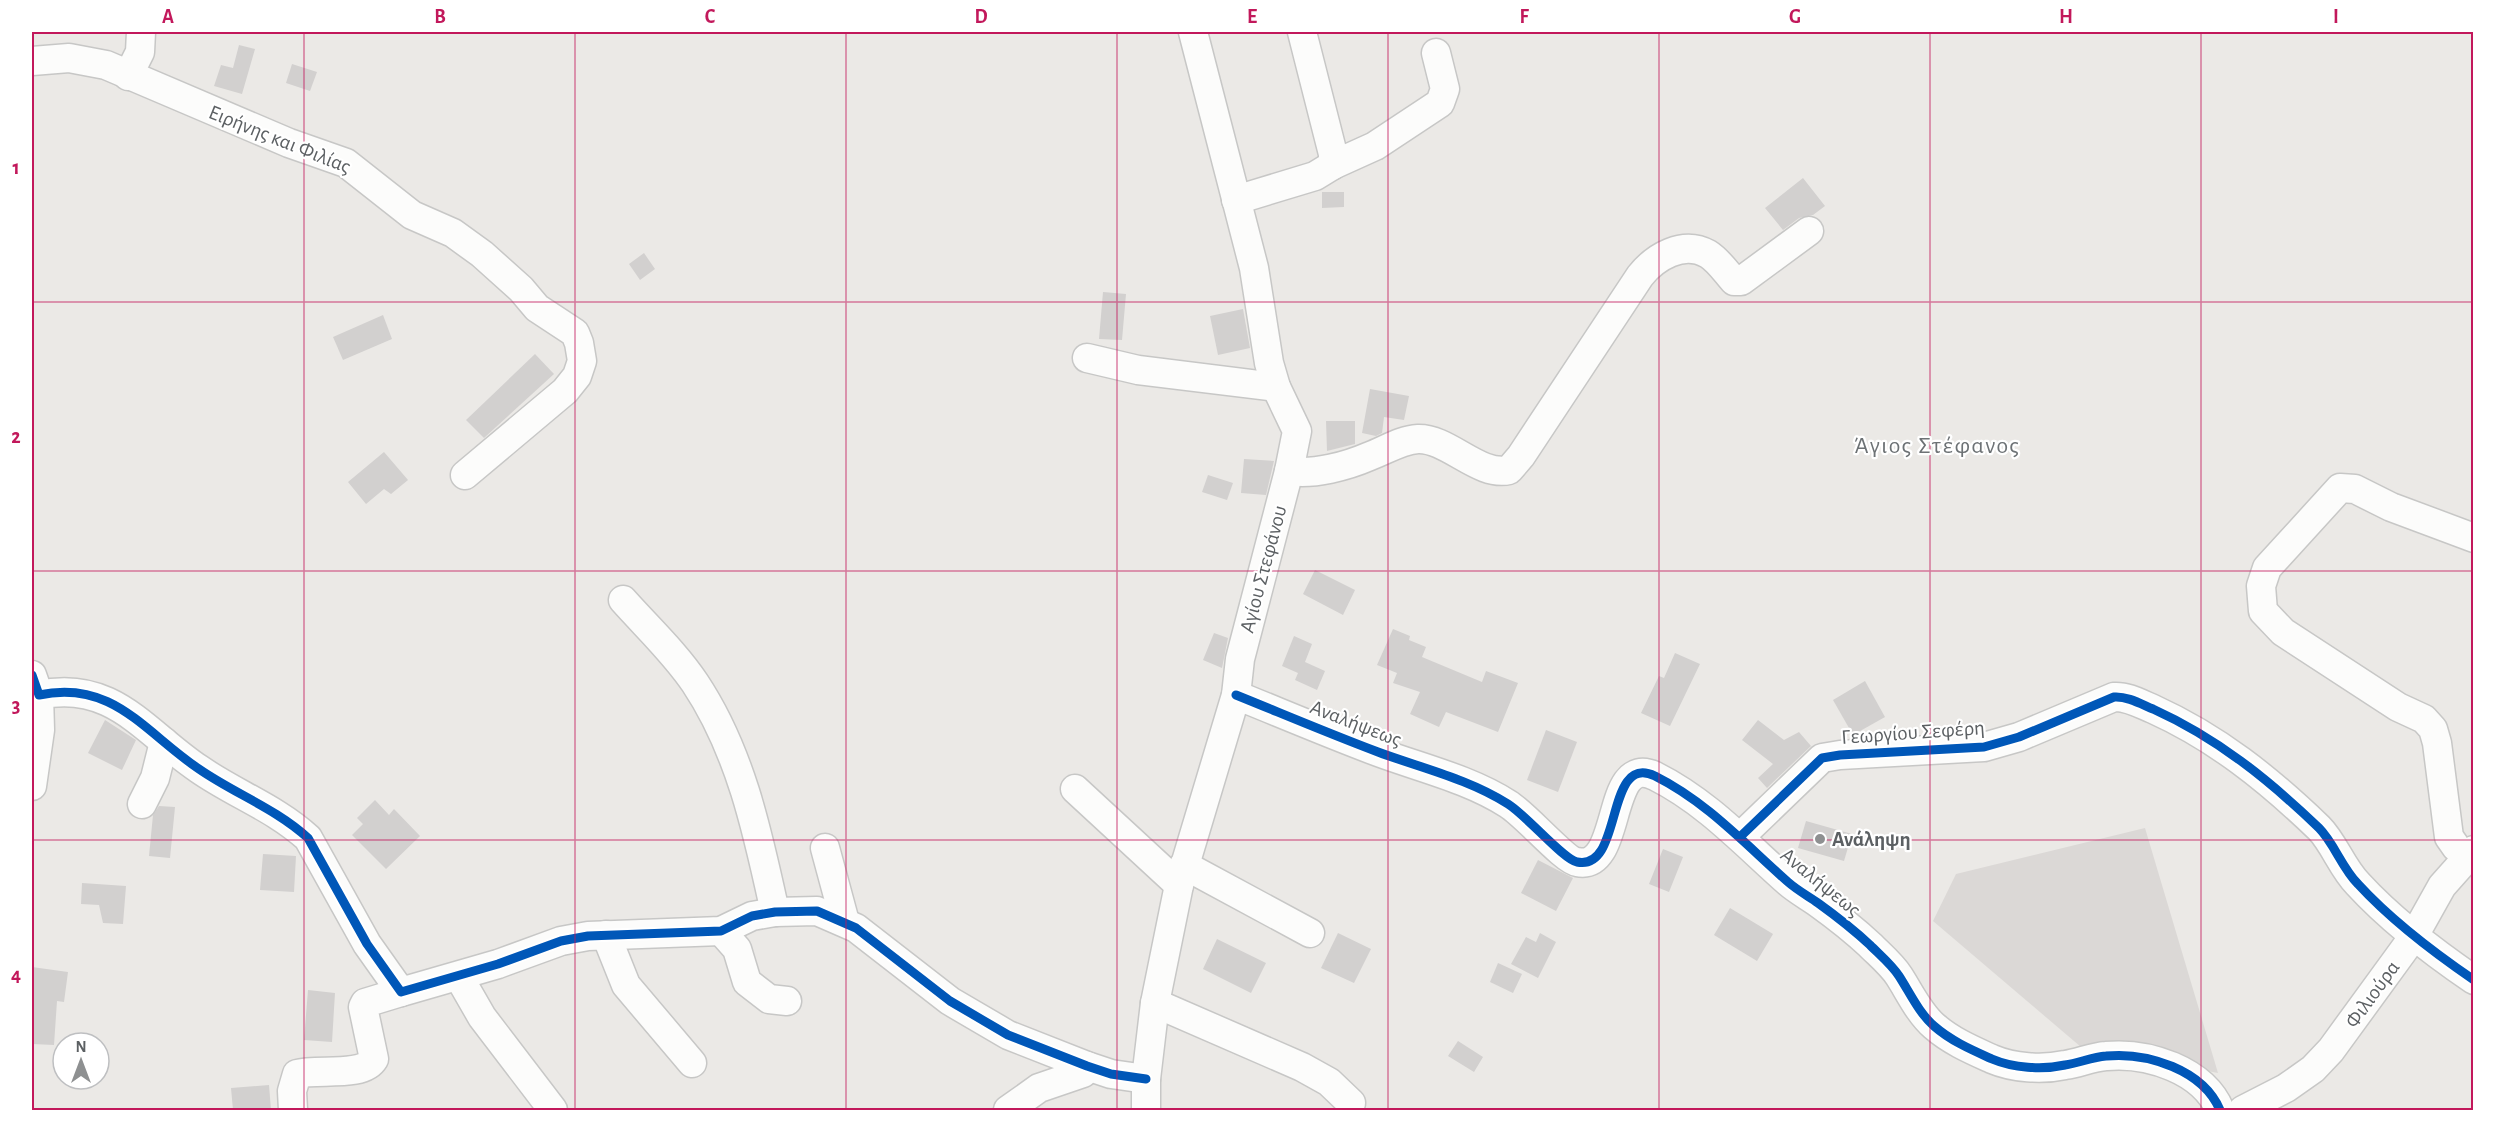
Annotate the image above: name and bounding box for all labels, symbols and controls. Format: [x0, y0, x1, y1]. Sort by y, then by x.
text: A [162, 7, 174, 27]
text: B [434, 7, 446, 27]
text: C [705, 7, 716, 27]
text: D [974, 7, 988, 27]
text: E [1247, 7, 1257, 27]
text: F [1519, 7, 1529, 27]
text: G [1789, 7, 1801, 27]
text: H [2059, 7, 2073, 27]
text: I [2333, 7, 2339, 27]
street label: Ειρήνης και Φιλίας [206, 101, 354, 177]
text: 1 [12, 158, 20, 178]
text: 2 [11, 427, 21, 447]
district label: Άγιος Στέφανος [1854, 434, 2020, 458]
street label: Αγίου Στεφάνου [1236, 503, 1291, 635]
text: 3 [12, 696, 20, 716]
street label: Αναλήψεως [1307, 696, 1404, 750]
street label: Γεωργίου Σεφέρη [1841, 717, 1985, 748]
place label: Ανάληψη [1832, 829, 1911, 850]
marker: Ανάληψη [1813, 832, 1827, 846]
street label: Αναλήψεως [1777, 844, 1865, 921]
street label: Φιλιούρα [2341, 957, 2404, 1032]
text: 4 [11, 965, 21, 985]
north arrow [51, 1031, 111, 1091]
text: N [75, 1039, 87, 1055]

